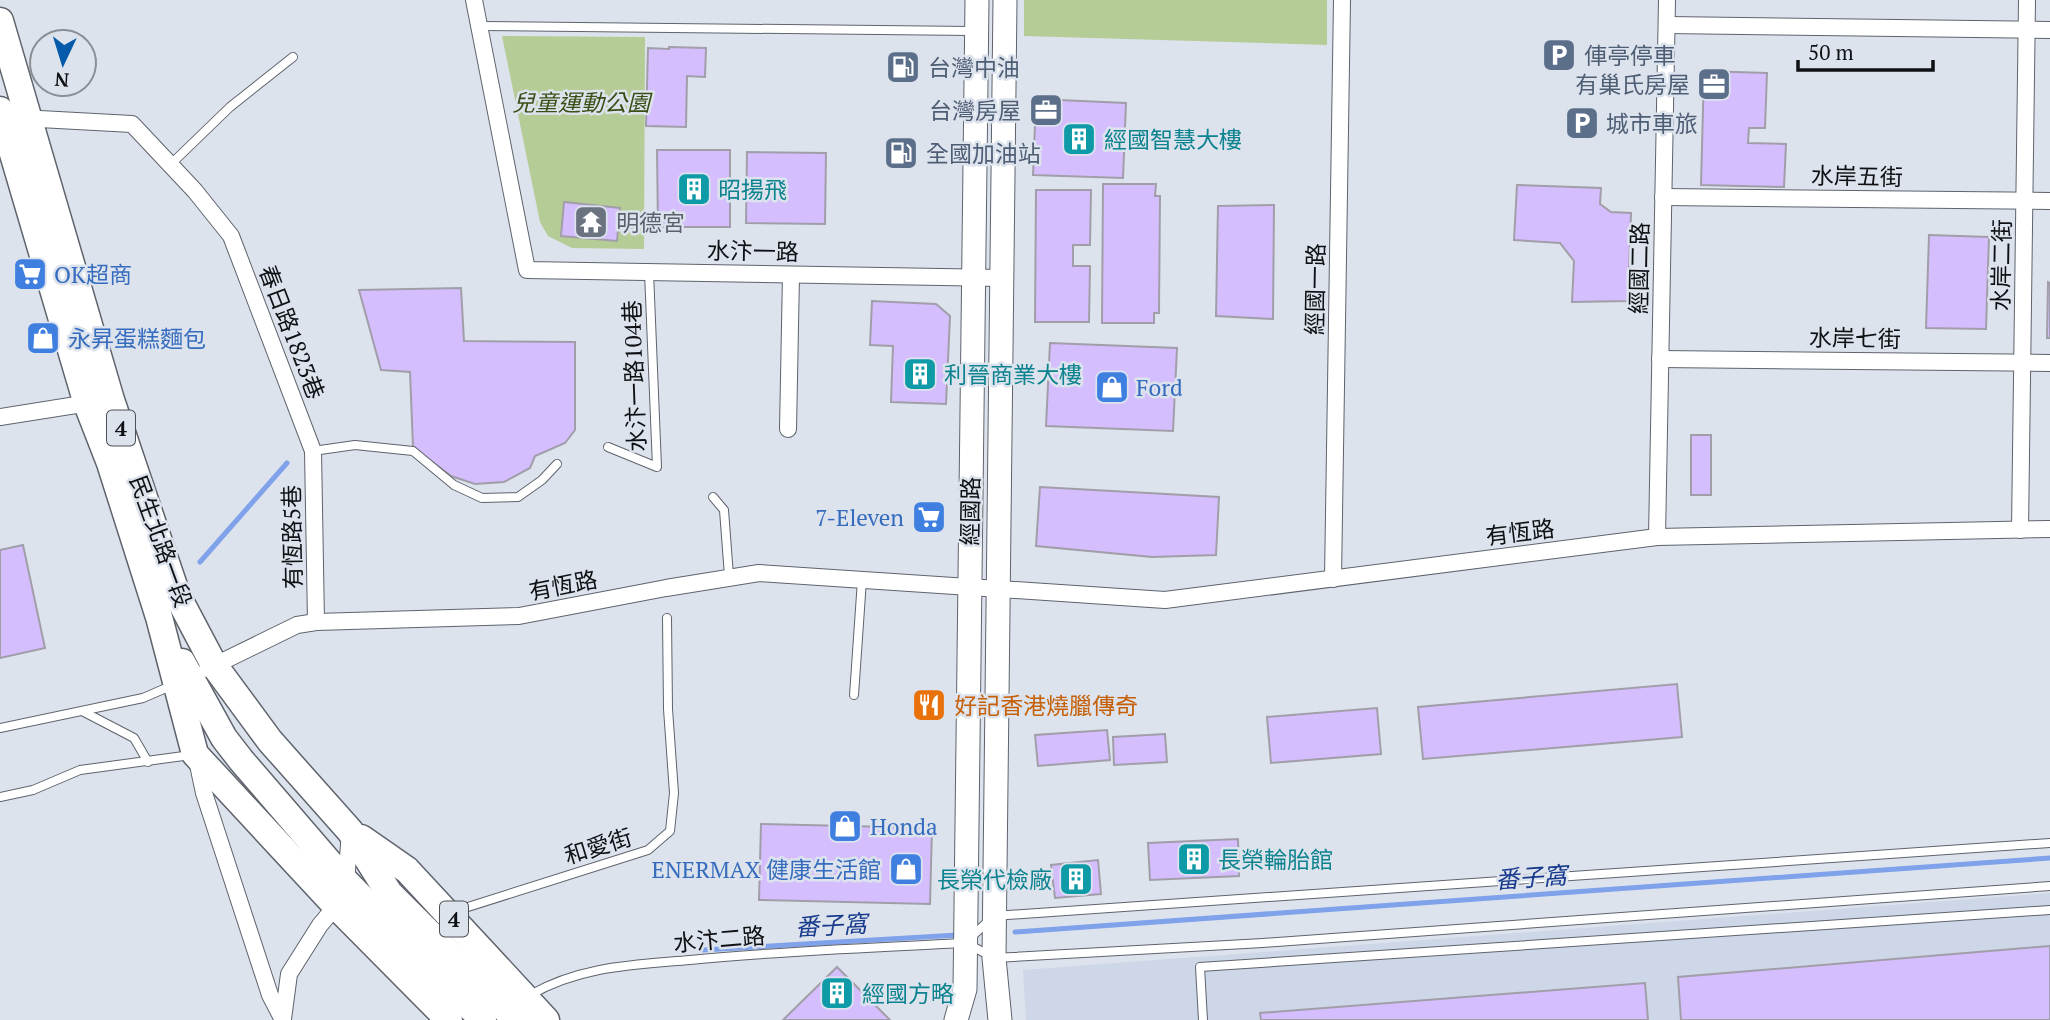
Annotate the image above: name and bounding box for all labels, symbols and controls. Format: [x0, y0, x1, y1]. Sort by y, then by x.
north arrow [28, 28, 98, 98]
scale bar [1798, 28, 1933, 72]
parking icon: 俥亭停車 [1540, 36, 1578, 74]
text: 50 m [1808, 38, 1854, 66]
place label: 俥亭停車 [1584, 40, 1676, 71]
fuel station icon: 台灣中油 [884, 48, 922, 86]
place label: 台灣中油 [928, 52, 1020, 83]
office icon: 有巢氏房屋 [1695, 65, 1733, 103]
text: N [53, 67, 70, 93]
place label: 有巢氏房屋 [1575, 69, 1690, 100]
park label: 兒童運動公園 [512, 87, 653, 118]
office icon: 台灣房屋 [1027, 91, 1065, 129]
place label: 台灣房屋 [929, 95, 1021, 126]
parking icon: 城市車旅 [1563, 104, 1601, 142]
place label: 城市車旅 [1606, 108, 1698, 139]
building icon: 經國智慧大樓 [1060, 120, 1098, 158]
place label: 經國智慧大樓 [1104, 124, 1242, 155]
fuel station icon: 全國加油站 [882, 134, 920, 172]
place label: 全國加油站 [926, 138, 1041, 169]
street label: 水岸五街 [1811, 160, 1903, 192]
building icon: 昭揚飛 [675, 170, 713, 208]
place label: 昭揚飛 [718, 174, 787, 205]
temple icon: 明德宮 [572, 203, 610, 241]
place label: 明德宮 [616, 207, 685, 238]
street label: 水岸二街 [1985, 219, 2017, 311]
street label: 經國二路 [1623, 222, 1655, 314]
street label: 水汴一路 [707, 235, 799, 267]
street label: 經國一路 [1299, 243, 1331, 335]
supermarket icon: OK超商 [11, 255, 49, 293]
place label: OK超商 [54, 259, 132, 290]
street label: 春日路1823巷 [252, 261, 332, 403]
street label: 水汴一路104巷 [616, 300, 652, 452]
shop icon: 永昇蛋糕麵包 [24, 319, 62, 357]
street label: 水岸七街 [1809, 322, 1901, 354]
place label: 永昇蛋糕麵包 [68, 323, 206, 354]
building icon: 利晉商業大樓 [901, 355, 939, 393]
place label: 利晉商業大樓 [944, 359, 1082, 390]
shop icon: Ford [1093, 368, 1131, 406]
place label: Ford [1136, 372, 1183, 403]
road number: 4 [107, 410, 135, 446]
street label: 民生北路一段 [123, 471, 199, 611]
street label: 經國路 [954, 476, 986, 546]
street label: 有恆路5巷 [276, 485, 308, 589]
supermarket icon: 7-Eleven [910, 498, 948, 536]
place label: 7-Eleven [815, 502, 904, 533]
street label: 有恆路 [1484, 512, 1556, 552]
street label: 有恆路 [526, 563, 600, 607]
restaurant icon: 好記香港燒臘傳奇 [910, 686, 948, 724]
place label: 好記香港燒臘傳奇 [954, 690, 1138, 721]
shop icon: Honda [826, 807, 864, 845]
place label: Honda [870, 811, 938, 842]
street label: 和愛街 [560, 821, 636, 871]
building icon: 長榮輪胎館 [1175, 840, 1213, 878]
place label: 長榮輪胎館 [1218, 844, 1333, 875]
shop icon: ENERMAX 健康生活館 [887, 850, 925, 888]
place label: ENERMAX 健康生活館 [652, 854, 881, 885]
water label: 番子窩 [1494, 858, 1572, 895]
building icon: 長榮代檢廠 [1057, 860, 1095, 898]
place label: 長榮代檢廠 [937, 864, 1052, 895]
road number: 4 [440, 902, 468, 936]
water label: 番子窩 [794, 907, 872, 943]
street label: 水汴二路 [672, 920, 766, 958]
building icon: 經國方略 [818, 974, 856, 1012]
place label: 經國方略 [862, 978, 954, 1009]

